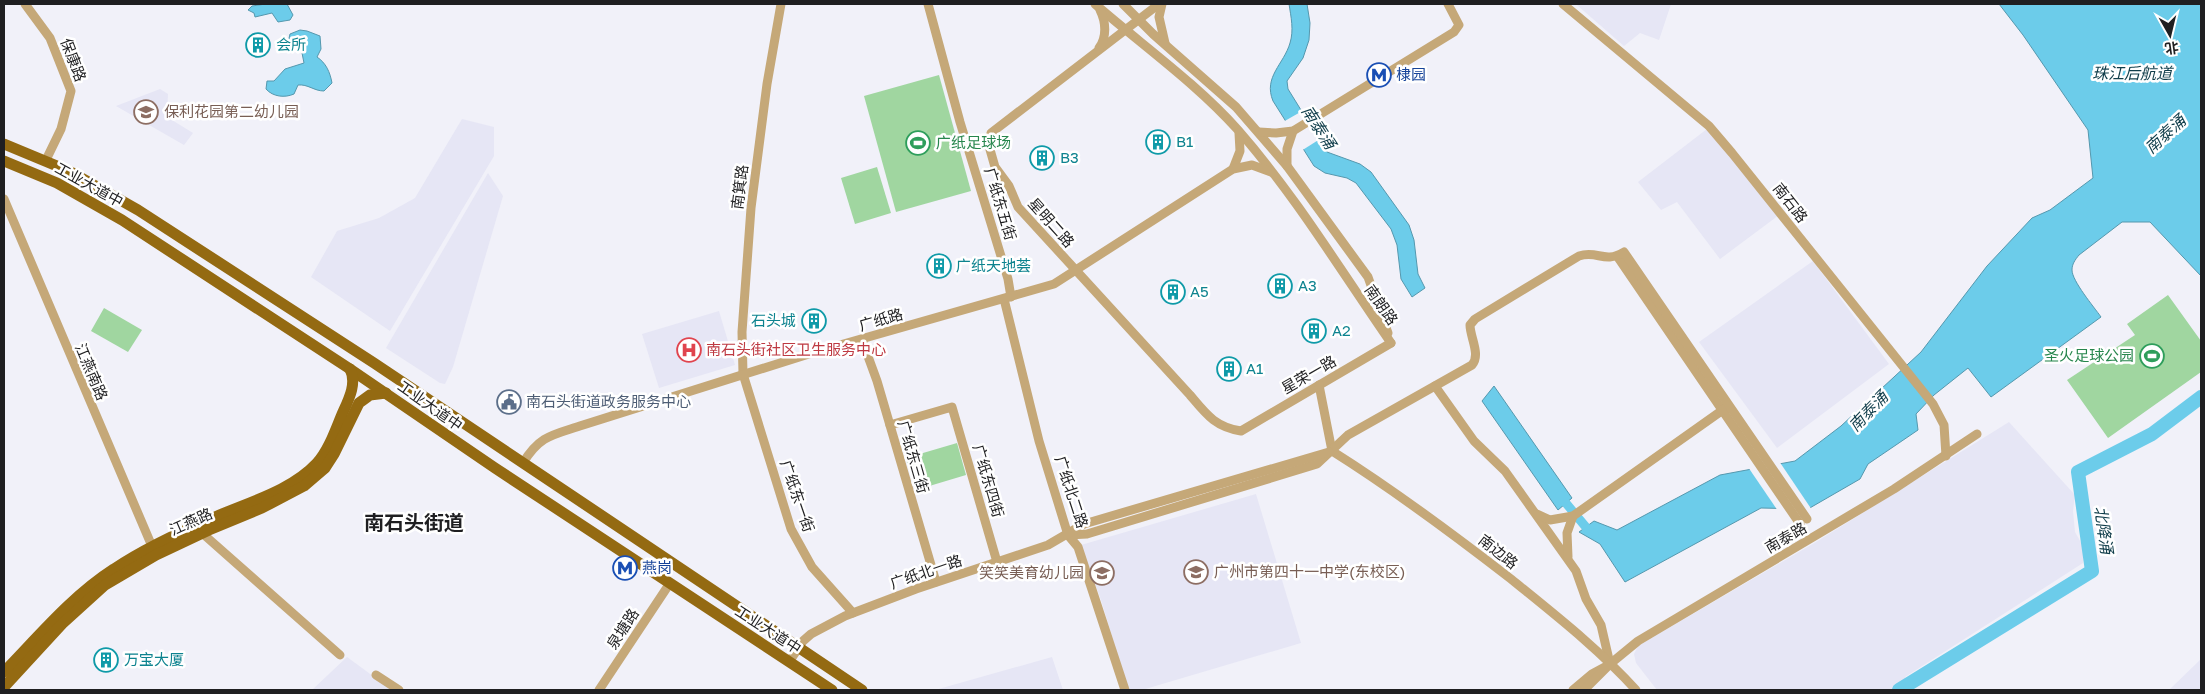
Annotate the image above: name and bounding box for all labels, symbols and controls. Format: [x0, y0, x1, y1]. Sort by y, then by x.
north arrow [2145, 10, 2195, 60]
building icon: 会所 [245, 32, 271, 58]
street label: 保康路 [57, 35, 90, 84]
place label: 会所 [276, 35, 306, 53]
text: 北 [2164, 39, 2180, 58]
metro station icon: 棣园 [1366, 62, 1392, 88]
water label: 珠江后航道 [2092, 63, 2174, 83]
place label: 棣园 [1396, 65, 1426, 83]
school or university icon: 保利花园第二幼儿园 [133, 99, 159, 125]
water label: 南泰涌 [1298, 101, 1342, 154]
place label: 保利花园第二幼儿园 [164, 102, 299, 120]
water label: 南泰涌 [2140, 109, 2191, 157]
building icon: B1 [1145, 129, 1171, 155]
sports icon: 广纸足球场 [905, 130, 931, 156]
place label: B1 [1176, 132, 1193, 150]
place label: 广纸足球场 [936, 133, 1011, 151]
building icon: B3 [1029, 145, 1055, 171]
place label: B3 [1060, 148, 1079, 166]
street label: 工业大道中 [52, 158, 127, 210]
street label: 南箕路 [727, 163, 751, 210]
street label: 广纸东五街 [981, 165, 1021, 242]
street label: 南石路 [1770, 179, 1812, 226]
street label: 星明二路 [1025, 194, 1079, 251]
building icon: 广纸天地荟 [926, 253, 952, 279]
place label: 广纸天地荟 [956, 256, 1031, 274]
building icon: A3 [1267, 273, 1293, 299]
place label: A3 [1298, 276, 1317, 294]
building icon: A5 [1160, 279, 1186, 305]
street label: 南朗路 [1362, 281, 1402, 328]
place label: A5 [1190, 282, 1209, 300]
street label: 广纸路 [857, 304, 905, 334]
building icon: 石头城 [801, 308, 827, 334]
place label: 石头城 [751, 311, 796, 329]
building icon: A2 [1301, 318, 1327, 344]
place label: A2 [1332, 321, 1351, 339]
hospital icon: 南石头街社区卫生服务中心 [676, 337, 702, 363]
street label: 江燕南路 [72, 340, 112, 403]
place label: 南石头街社区卫生服务中心 [706, 340, 886, 358]
sports icon: 圣火足球公园 [2139, 343, 2165, 369]
place label: 圣火足球公园 [2044, 346, 2134, 364]
street label: 星荣一路 [1278, 351, 1339, 397]
building icon: A1 [1216, 356, 1242, 382]
place label: A1 [1246, 359, 1263, 377]
street label: 工业大道中 [395, 376, 466, 434]
water label: 南泰涌 [1844, 385, 1893, 435]
public building icon: 南石头街道政务服务中心 [496, 389, 522, 415]
place label: 南石头街道政务服务中心 [526, 392, 691, 410]
street label: 广纸东三街 [895, 418, 933, 495]
street label: 广纸东四街 [970, 442, 1008, 519]
street label: 广纸北二路 [1052, 453, 1092, 530]
street label: 广纸东一街 [777, 457, 819, 534]
street label: 江燕路 [166, 504, 215, 538]
water label: 北降涌 [2091, 505, 2118, 557]
district label: 南石头街道 [364, 510, 464, 534]
street label: 南泰路 [1762, 518, 1809, 556]
street label: 南边路 [1475, 530, 1522, 572]
street label: 广纸北一路 [887, 550, 964, 592]
metro station icon: 燕岗 [612, 555, 638, 581]
place label: 燕岗 [642, 558, 672, 576]
school or university icon: 广州市第四十一中学(东校区) [1183, 559, 1209, 585]
school or university icon: 笑笑美育幼儿园 [1089, 560, 1115, 586]
place label: 广州市第四十一中学(东校区) [1214, 562, 1405, 580]
place label: 笑笑美育幼儿园 [979, 563, 1084, 581]
street label: 工业大道中 [732, 601, 805, 657]
street label: 泉塘路 [602, 605, 642, 652]
building icon: 万宝大厦 [93, 647, 119, 673]
place label: 万宝大厦 [124, 650, 184, 668]

